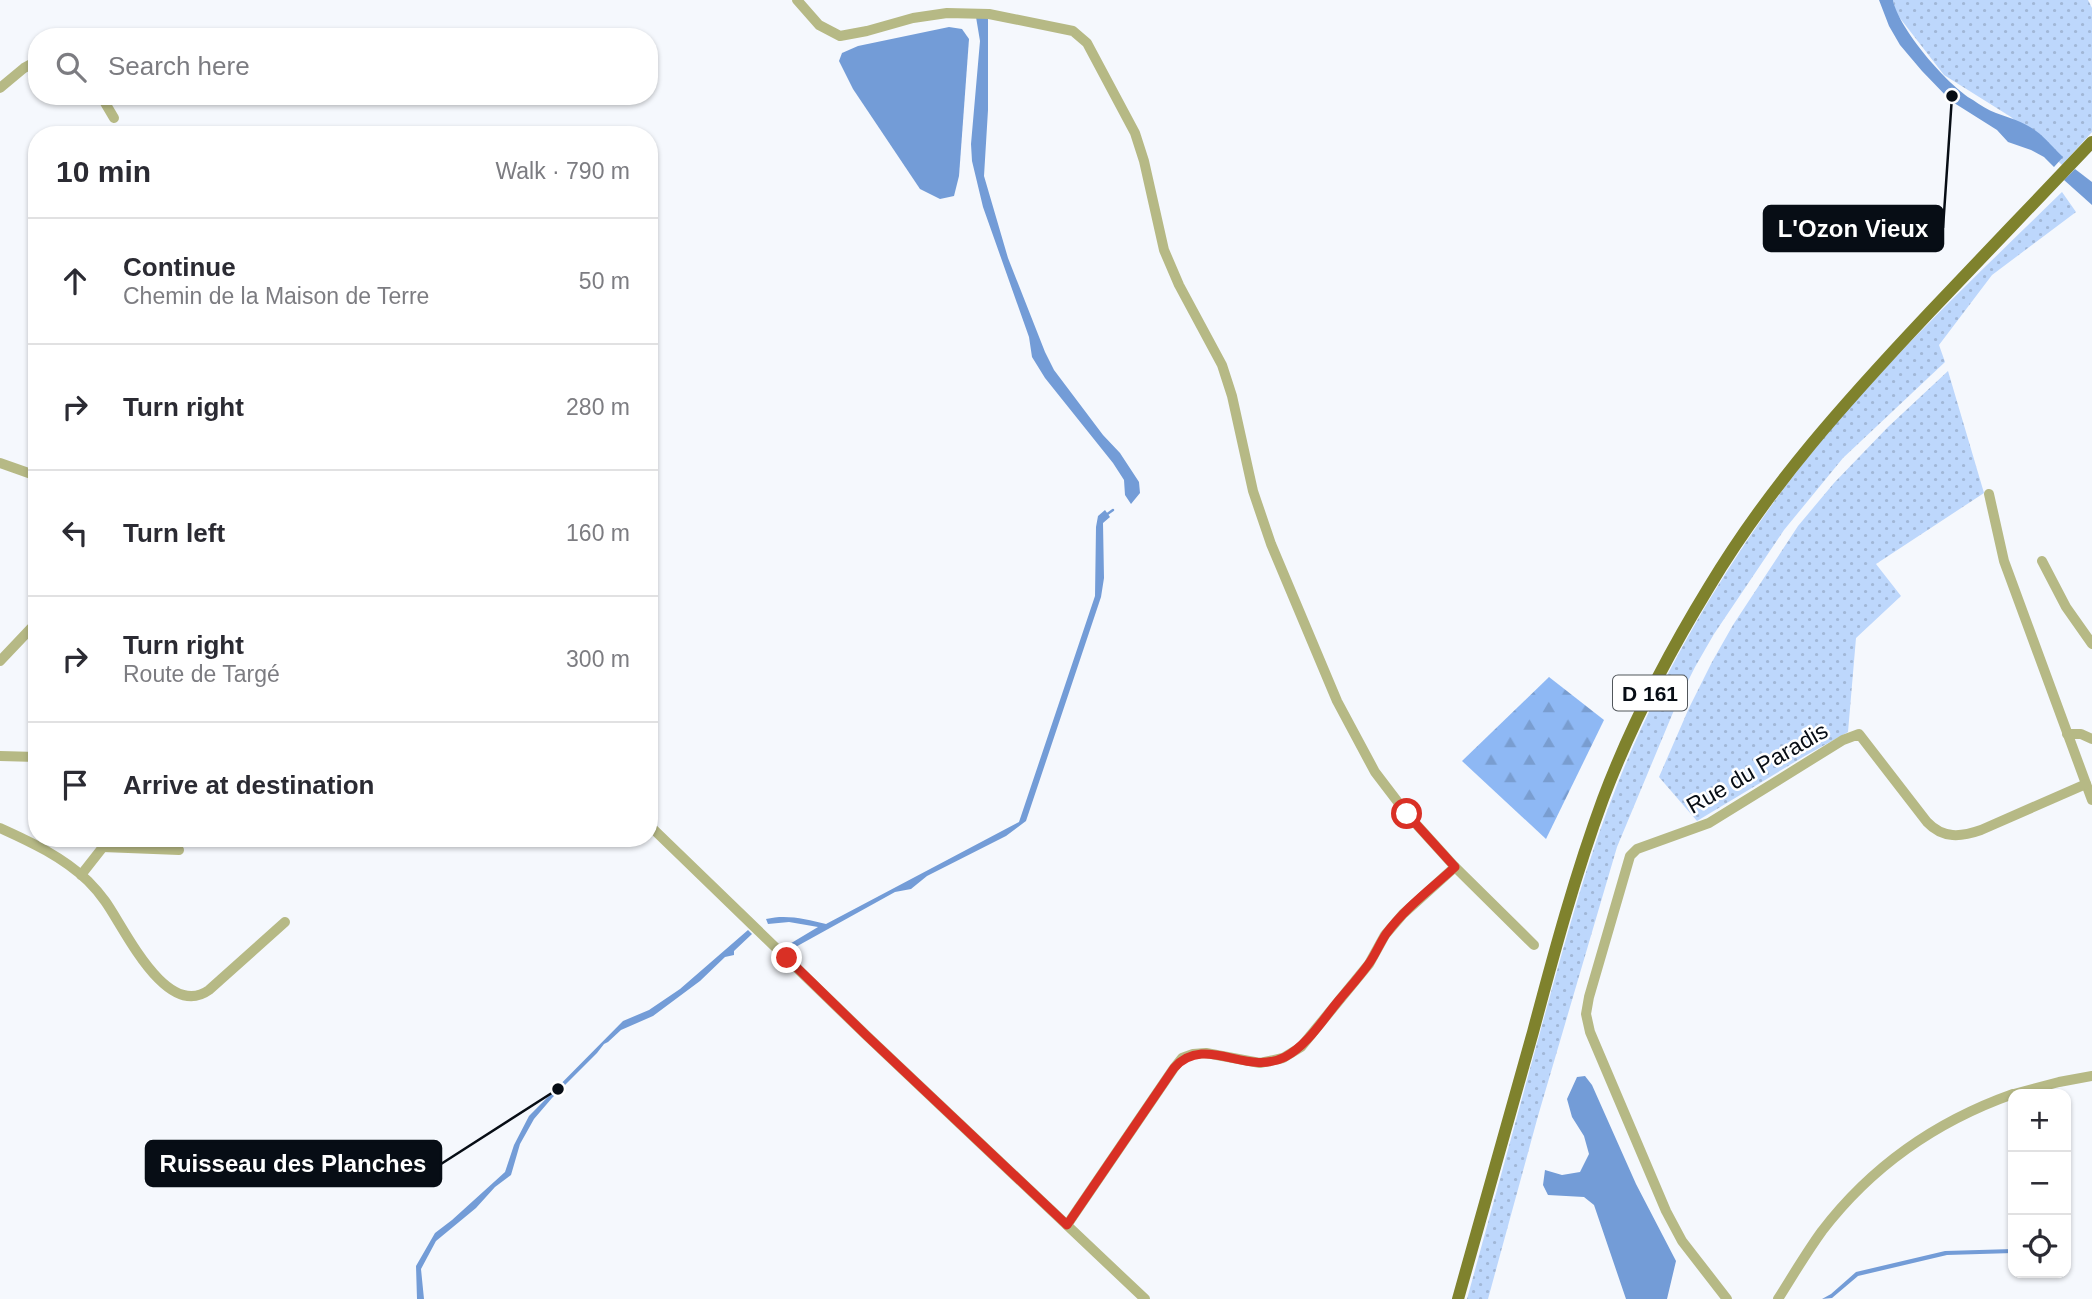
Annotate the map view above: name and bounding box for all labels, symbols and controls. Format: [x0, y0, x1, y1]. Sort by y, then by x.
search box [28, 28, 658, 105]
icon: search [52, 48, 90, 86]
text: Search here [108, 51, 250, 81]
text: 10 min [56, 155, 151, 188]
text: Walk · 790 m [495, 158, 630, 184]
callout: L'Ozon Vieux [1764, 206, 1943, 251]
text: L'Ozon Vieux [1778, 215, 1929, 242]
text: Continue [123, 252, 236, 282]
icon: ahead [56, 262, 94, 300]
text: 50 m [579, 268, 630, 294]
text: Chemin de la Maison de Terre [123, 283, 429, 309]
icon: right [56, 388, 94, 426]
text: Turn right [123, 392, 244, 422]
text: 280 m [566, 394, 630, 420]
icon: left [56, 514, 94, 552]
text: Turn left [123, 518, 225, 548]
text: 160 m [566, 520, 630, 546]
text: Turn right [123, 630, 244, 660]
icon: right [56, 640, 94, 678]
text: 300 m [566, 646, 630, 672]
text: Route de Targé [123, 661, 280, 687]
road number: D 161 [1613, 676, 1687, 710]
street label: Rue du Paradis [1682, 717, 1832, 819]
icon: arrive [56, 766, 94, 804]
text: Arrive at destination [123, 770, 374, 800]
route start [1391, 798, 1422, 829]
route end [771, 942, 802, 973]
map controls [2008, 1089, 2071, 1278]
button: + [2008, 1089, 2071, 1152]
callout: Ruisseau des Planches [146, 1141, 441, 1186]
text: Ruisseau des Planches [160, 1150, 426, 1177]
button: − [2008, 1152, 2071, 1215]
button: locate [2008, 1215, 2071, 1278]

